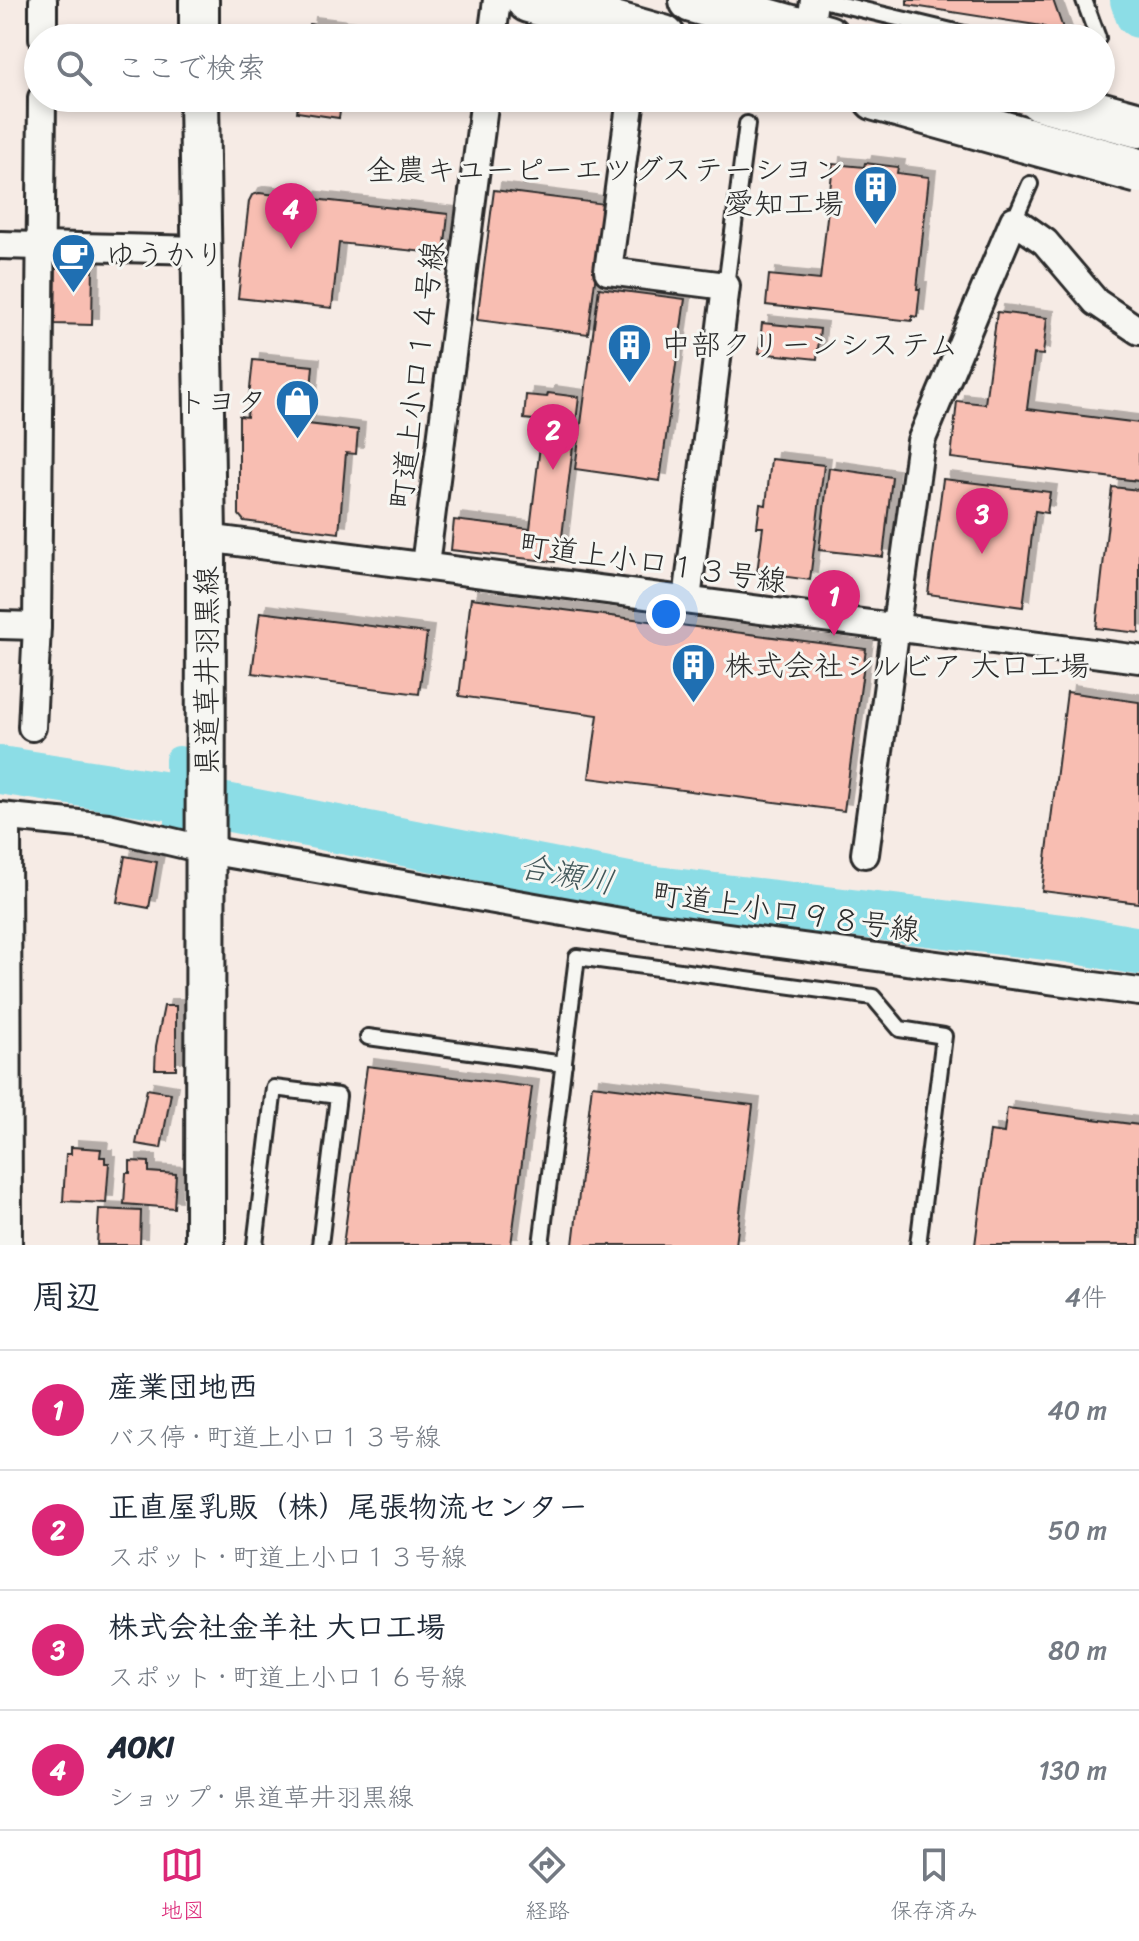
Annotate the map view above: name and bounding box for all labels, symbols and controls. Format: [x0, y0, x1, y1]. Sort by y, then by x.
search box [24, 24, 1115, 112]
text: ここで検索 [116, 41, 266, 95]
icon: search [52, 46, 96, 90]
place label: 全農キユーピーエツグステーシヨン 愛知工場 [366, 143, 844, 231]
building icon: 全農キユーピーエツグステーシヨン 愛知工場 [851, 163, 899, 226]
pin: 4 [265, 183, 317, 249]
place label: ゆうかり [105, 228, 225, 282]
cafe icon: ゆうかり [50, 231, 98, 294]
street label: 町道上小口１４号線 [374, 238, 460, 512]
place label: 中部クリーンシステム [661, 318, 959, 372]
building icon: 中部クリーンシステム [606, 321, 654, 384]
place label: トヨタ [177, 375, 267, 429]
shop icon: トヨタ [274, 378, 322, 441]
pin: 2 [527, 404, 579, 470]
pin: 3 [956, 488, 1008, 554]
street label: 町道上小口１３号線 [516, 517, 790, 609]
street label: 県道草井羽黒線 [180, 566, 234, 776]
pin: 1 [808, 570, 860, 636]
your location [646, 594, 686, 634]
place label: 株式会社シルビア 大口工場 [724, 639, 1090, 693]
building icon: 株式会社シルビア 大口工場 [669, 642, 717, 705]
water label: 合瀬川 [514, 837, 619, 912]
street label: 町道上小口９８号線 [649, 866, 923, 958]
text: 周辺 [32, 1267, 100, 1327]
text: 4件 [1065, 1274, 1107, 1320]
text: 産業団地西 [108, 1360, 258, 1414]
text: 1 [52, 1387, 64, 1433]
text: 40 m [1048, 1387, 1107, 1433]
text: バス停 · 町道上小口１３号線 [108, 1414, 441, 1460]
text: 正直屋乳販（株）尾張物流センター [108, 1480, 588, 1534]
text: 2 [50, 1507, 66, 1553]
text: 50 m [1048, 1507, 1107, 1553]
text: スポット · 町道上小口１３号線 [108, 1534, 467, 1580]
text: 株式会社金羊社 大口工場 [108, 1600, 446, 1654]
text: 3 [51, 1627, 65, 1673]
text: 80 m [1048, 1627, 1107, 1673]
text: スポット · 町道上小口１６号線 [108, 1654, 467, 1700]
text: AOKI [108, 1720, 175, 1774]
text: 4 [50, 1747, 66, 1793]
text: 130 m [1038, 1747, 1107, 1793]
text: ショップ · 県道草井羽黒線 [108, 1774, 413, 1820]
tab: 地図 [160, 1843, 205, 1930]
tab: 経路 [525, 1843, 570, 1930]
tab: 保存済み [890, 1843, 979, 1930]

